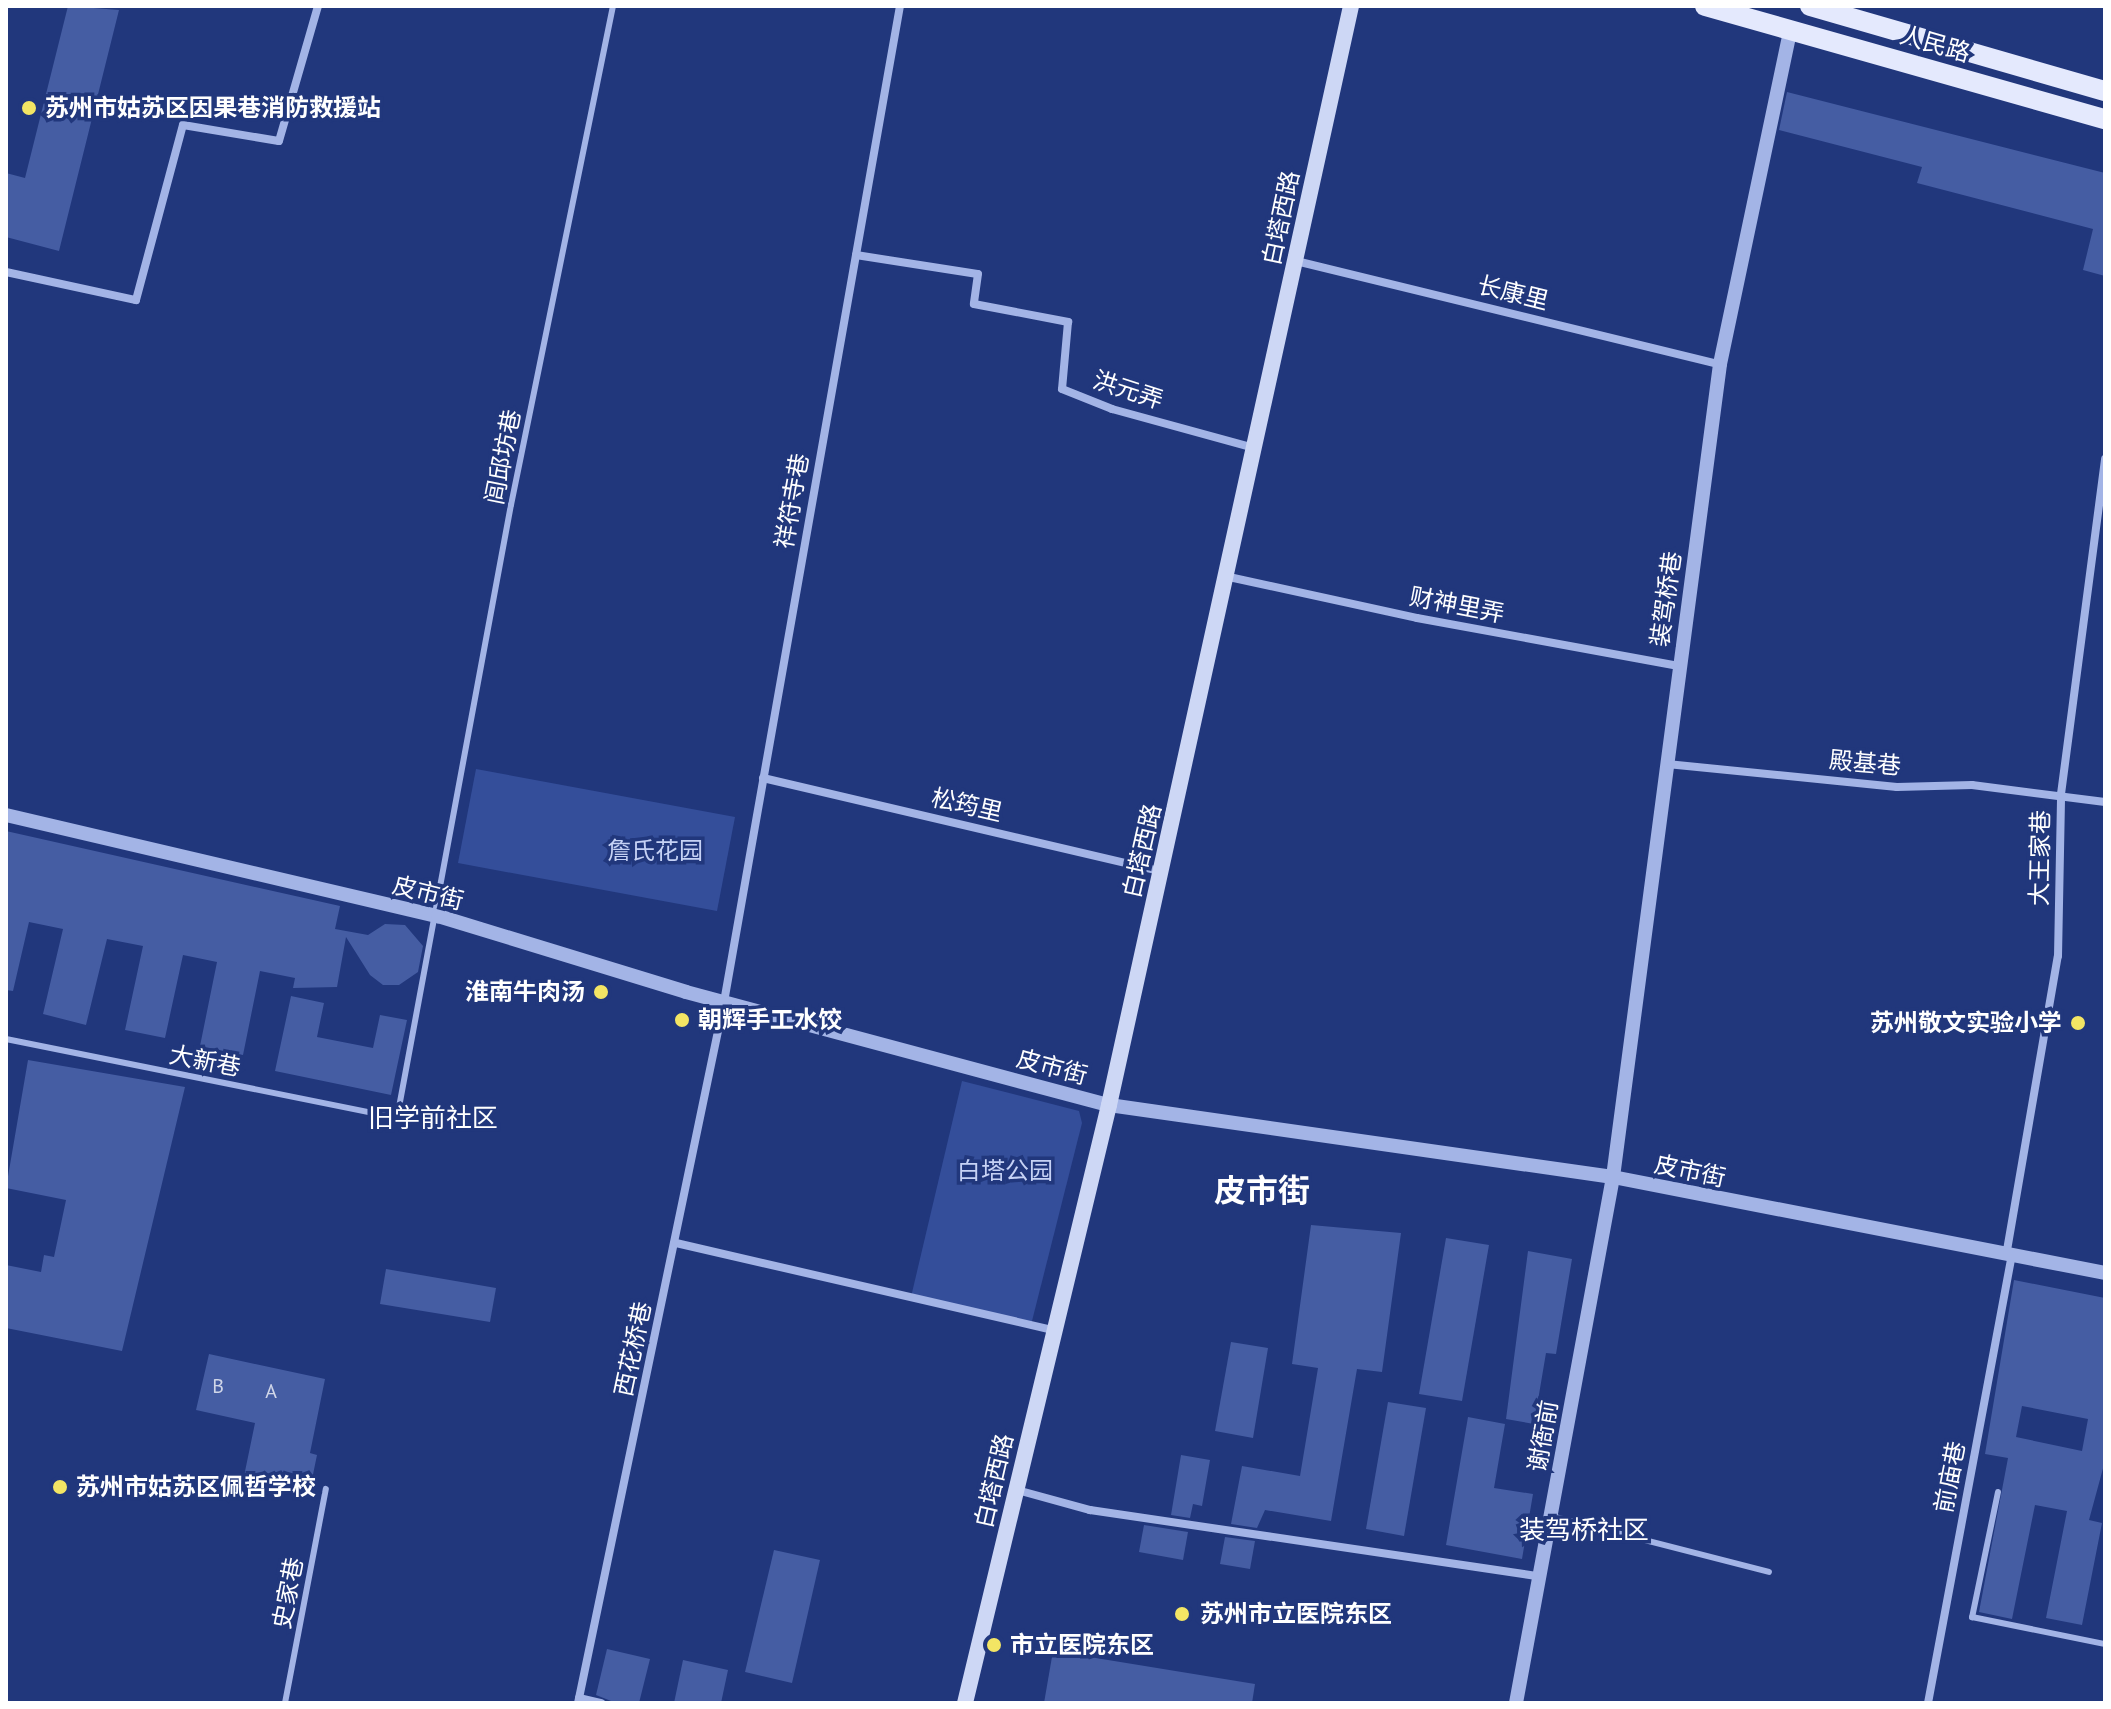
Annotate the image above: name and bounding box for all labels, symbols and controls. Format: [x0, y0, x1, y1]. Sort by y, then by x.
street label: 人民路 [1896, 20, 1974, 68]
place label: 苏州市姑苏区因果巷消防救援站 [45, 94, 381, 122]
marker: 苏州市姑苏区因果巷消防救援站 [20, 99, 38, 117]
street label: 白塔西路 [1257, 168, 1305, 268]
street label: 长康里 [1475, 270, 1551, 316]
street label: 洪元弄 [1089, 365, 1167, 415]
street label: 闾邱坊巷 [480, 407, 526, 507]
street label: 祥符寺巷 [769, 451, 815, 551]
street label: 装驾桥巷 [1645, 549, 1687, 649]
street label: 财神里弄 [1407, 582, 1507, 628]
street label: 殿基巷 [1828, 746, 1902, 780]
street label: 松筠里 [929, 783, 1005, 827]
street label: 白塔西路 [1117, 801, 1167, 901]
street label: 大王家巷 [2025, 810, 2055, 906]
park label: 詹氏花园 [607, 837, 703, 865]
street label: 皮市街 [390, 870, 466, 916]
place label: 淮南牛肉汤 [465, 978, 585, 1006]
marker: 淮南牛肉汤 [592, 983, 610, 1001]
place label: 朝辉手工水饺 [698, 1006, 842, 1034]
place label: 苏州敬文实验小学 [1870, 1009, 2062, 1037]
marker: 朝辉手工水饺 [673, 1011, 691, 1029]
marker: 苏州敬文实验小学 [2069, 1014, 2087, 1032]
street label: 大新巷 [167, 1040, 243, 1082]
street label: 皮市街 [1013, 1044, 1091, 1090]
district label: 旧学前社区 [368, 1102, 498, 1134]
street label: 皮市街 [1652, 1149, 1728, 1193]
park label: 白塔公园 [957, 1157, 1053, 1185]
district label: 皮市街 [1214, 1171, 1310, 1209]
street label: 西花桥巷 [609, 1299, 657, 1399]
house number: B [212, 1374, 224, 1398]
house number: A [265, 1379, 277, 1403]
street label: 谢衙前 [1523, 1398, 1563, 1474]
street label: 白塔西路 [969, 1431, 1019, 1531]
street label: 前庙巷 [1929, 1439, 1971, 1515]
place label: 苏州市姑苏区佩哲学校 [76, 1473, 316, 1501]
marker: 苏州市姑苏区佩哲学校 [51, 1478, 69, 1496]
district label: 装驾桥社区 [1519, 1514, 1649, 1546]
street label: 史家巷 [267, 1555, 309, 1631]
place label: 苏州市立医院东区 [1200, 1600, 1392, 1628]
marker: 苏州市立医院东区 [1171, 1603, 1193, 1625]
place label: 市立医院东区 [1010, 1631, 1154, 1659]
marker: 市立医院东区 [985, 1636, 1003, 1654]

